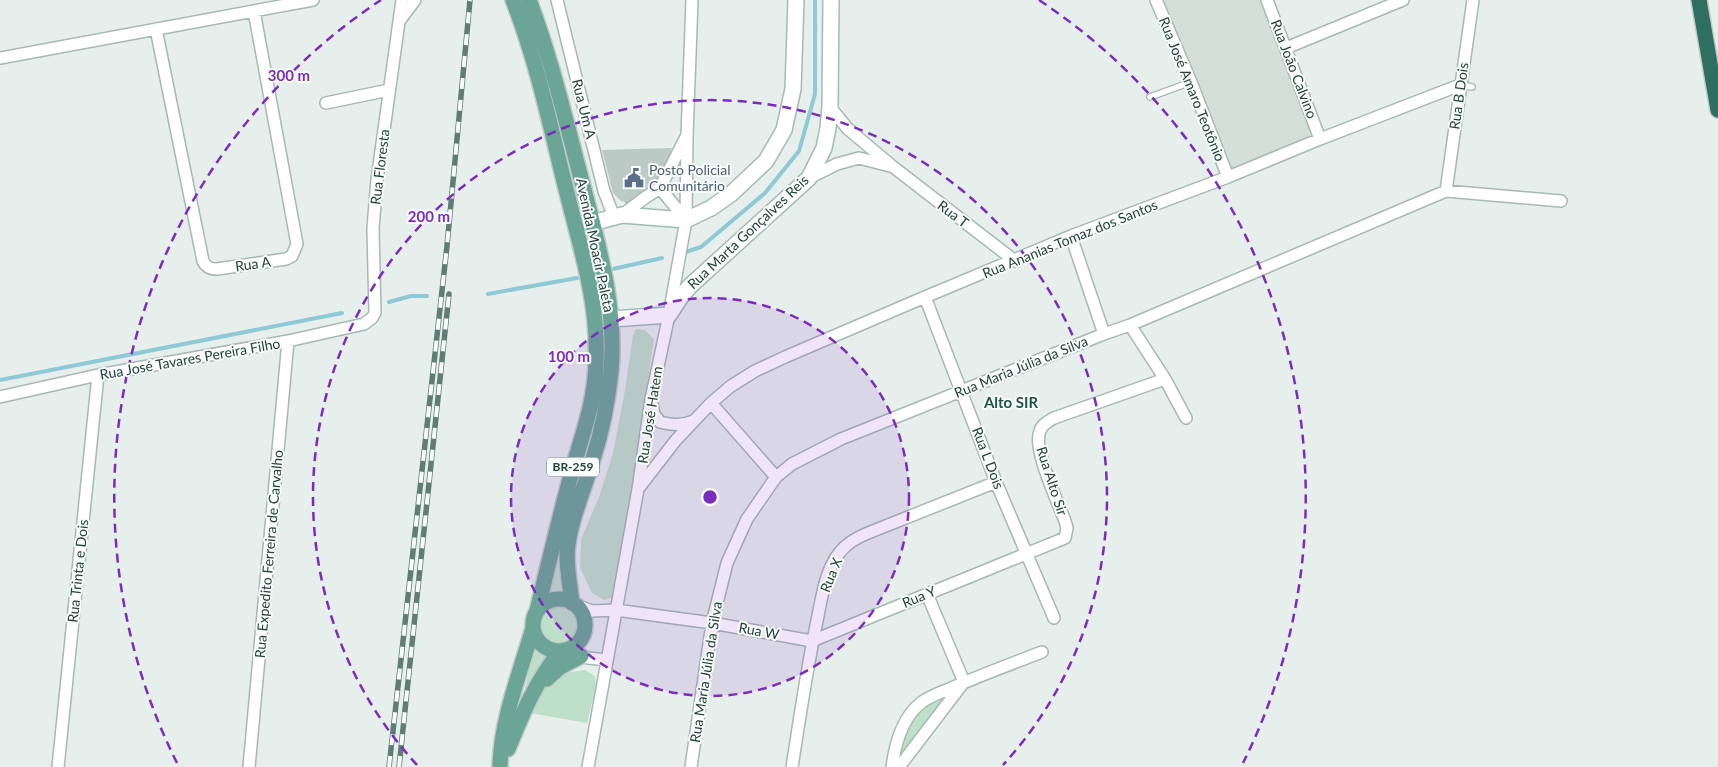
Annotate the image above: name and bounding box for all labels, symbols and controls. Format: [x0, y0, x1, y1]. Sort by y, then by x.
street label: Rua José Amaro Teotônio [1156, 14, 1229, 164]
street label: Rua João Calvino [1268, 17, 1321, 121]
street label: Rua B Dois [1445, 61, 1472, 130]
text: 300 m [268, 66, 310, 84]
street label: Rua Um A [569, 77, 600, 141]
street label: Rua Floresta [366, 128, 393, 206]
place label: Posto Policial Comunitário [649, 161, 731, 194]
public building icon: Posto Policial Comunitário [623, 167, 645, 189]
street label: Rua Marta Gonçalves Reis [684, 171, 812, 292]
street label: Avenida Moacir Paleta [573, 176, 618, 314]
street label: Rua T [934, 196, 973, 231]
street label: Rua Ananias Tomaz dos Santos [980, 196, 1160, 282]
text: 200 m [408, 207, 450, 225]
street label: Rua A [234, 253, 272, 274]
street label: Rua Maria Júlia da Silva [952, 332, 1090, 401]
street label: Rua José Tavares Pereira Filho [98, 334, 281, 383]
text: 100 m [548, 347, 590, 365]
street label: Rua José Hatem [633, 365, 666, 465]
district label: Alto SIR [983, 393, 1038, 411]
street label: Rua L Dois [969, 424, 1008, 491]
street label: Rua Alto Sir [1033, 444, 1072, 518]
street label: Rua Expedito Ferreira de Carvalho [251, 449, 286, 659]
road number: BR-259 [547, 458, 599, 477]
centre of rings [701, 488, 719, 506]
street label: Rua Trinta e Dois [64, 518, 91, 623]
street label: Rua X [816, 555, 845, 595]
street label: Rua Y [899, 582, 938, 611]
street label: Rua Maria Júlia da Silva [686, 600, 725, 744]
street label: Rua W [737, 619, 781, 643]

